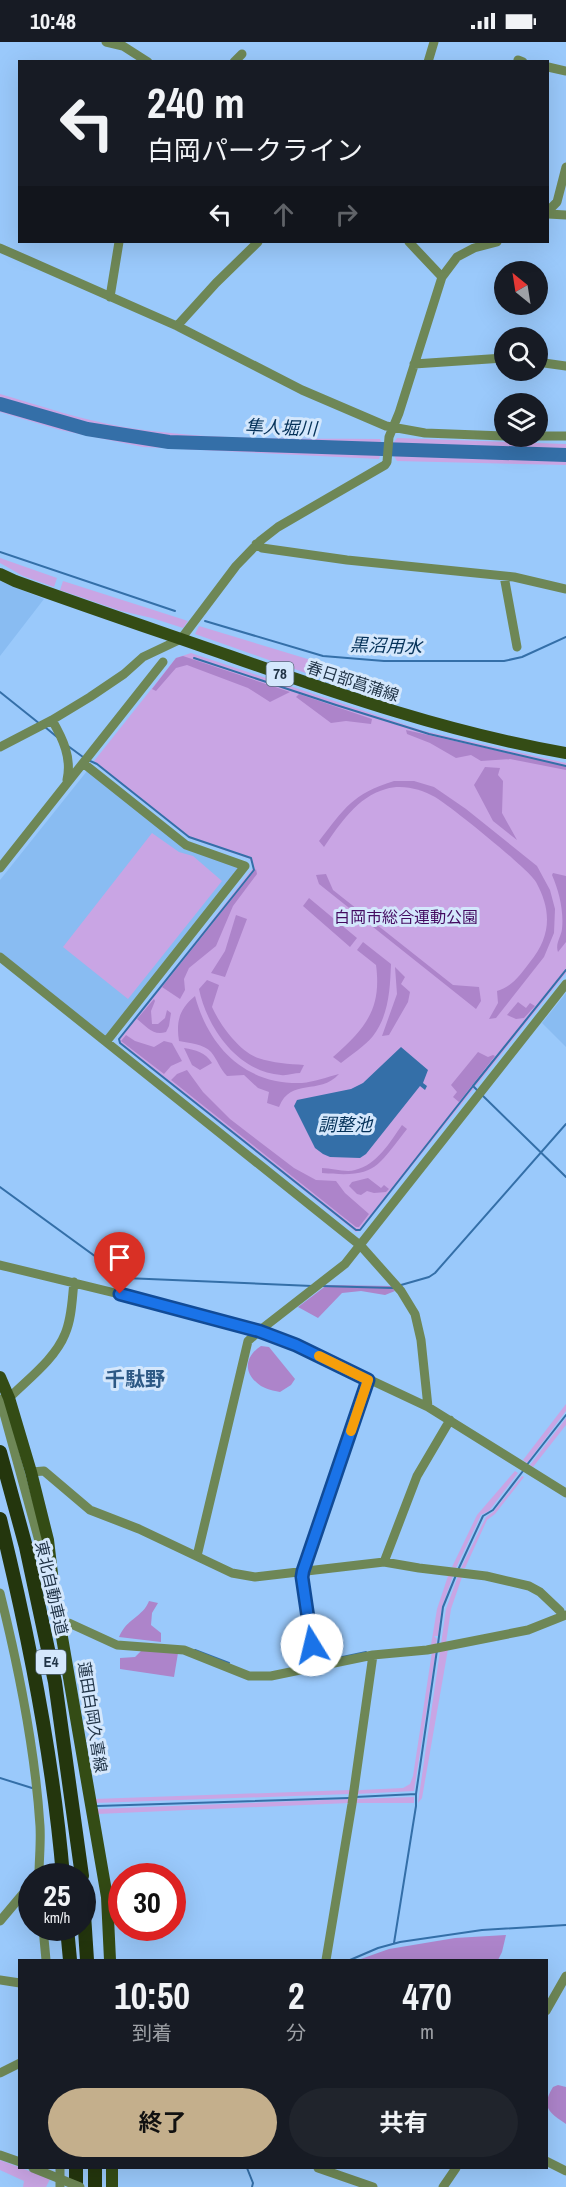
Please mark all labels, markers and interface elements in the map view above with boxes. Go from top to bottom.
text: 10:48 [30,6,76,36]
text: 240 m [147,75,245,131]
icon: left [48,84,126,162]
text: 白岡パークライン [147,132,363,168]
icon: left [204,198,237,231]
icon: ahead [267,198,300,231]
icon: right [330,198,363,231]
north arrow [494,261,548,315]
map controls [494,261,548,447]
button: search [494,327,548,381]
button: layers [494,393,548,447]
water label: 隼人堀川 [245,414,319,441]
water label: 黒沼用水 [350,632,424,659]
street label: 春日部菖蒲線 [304,656,402,706]
road number: 78 [266,662,294,686]
park label: 白岡市総合運動公園 [334,906,478,928]
water label: 調整池 [318,1112,374,1137]
pin [94,1232,145,1294]
icon: arrive [103,1241,136,1274]
district label: 千駄野 [105,1365,165,1392]
street label: 東北自動車道 [30,1539,74,1637]
position arrow [280,1613,344,1677]
road number: E4 [36,1650,66,1674]
street label: 蓮田白岡久喜線 [73,1660,113,1774]
speed limit sign: 30 [108,1863,186,1941]
text: 25 [43,1875,71,1915]
text: km/h [44,1907,70,1928]
text: 10:50 [114,1972,190,2020]
text: 2 [288,1972,304,2020]
text: 470 [402,1973,452,2021]
text: m [420,2018,434,2045]
text: 到着 [132,2019,172,2046]
text: 分 [286,2019,306,2046]
button: 終了 [48,2088,277,2157]
button: 共有 [289,2088,518,2157]

